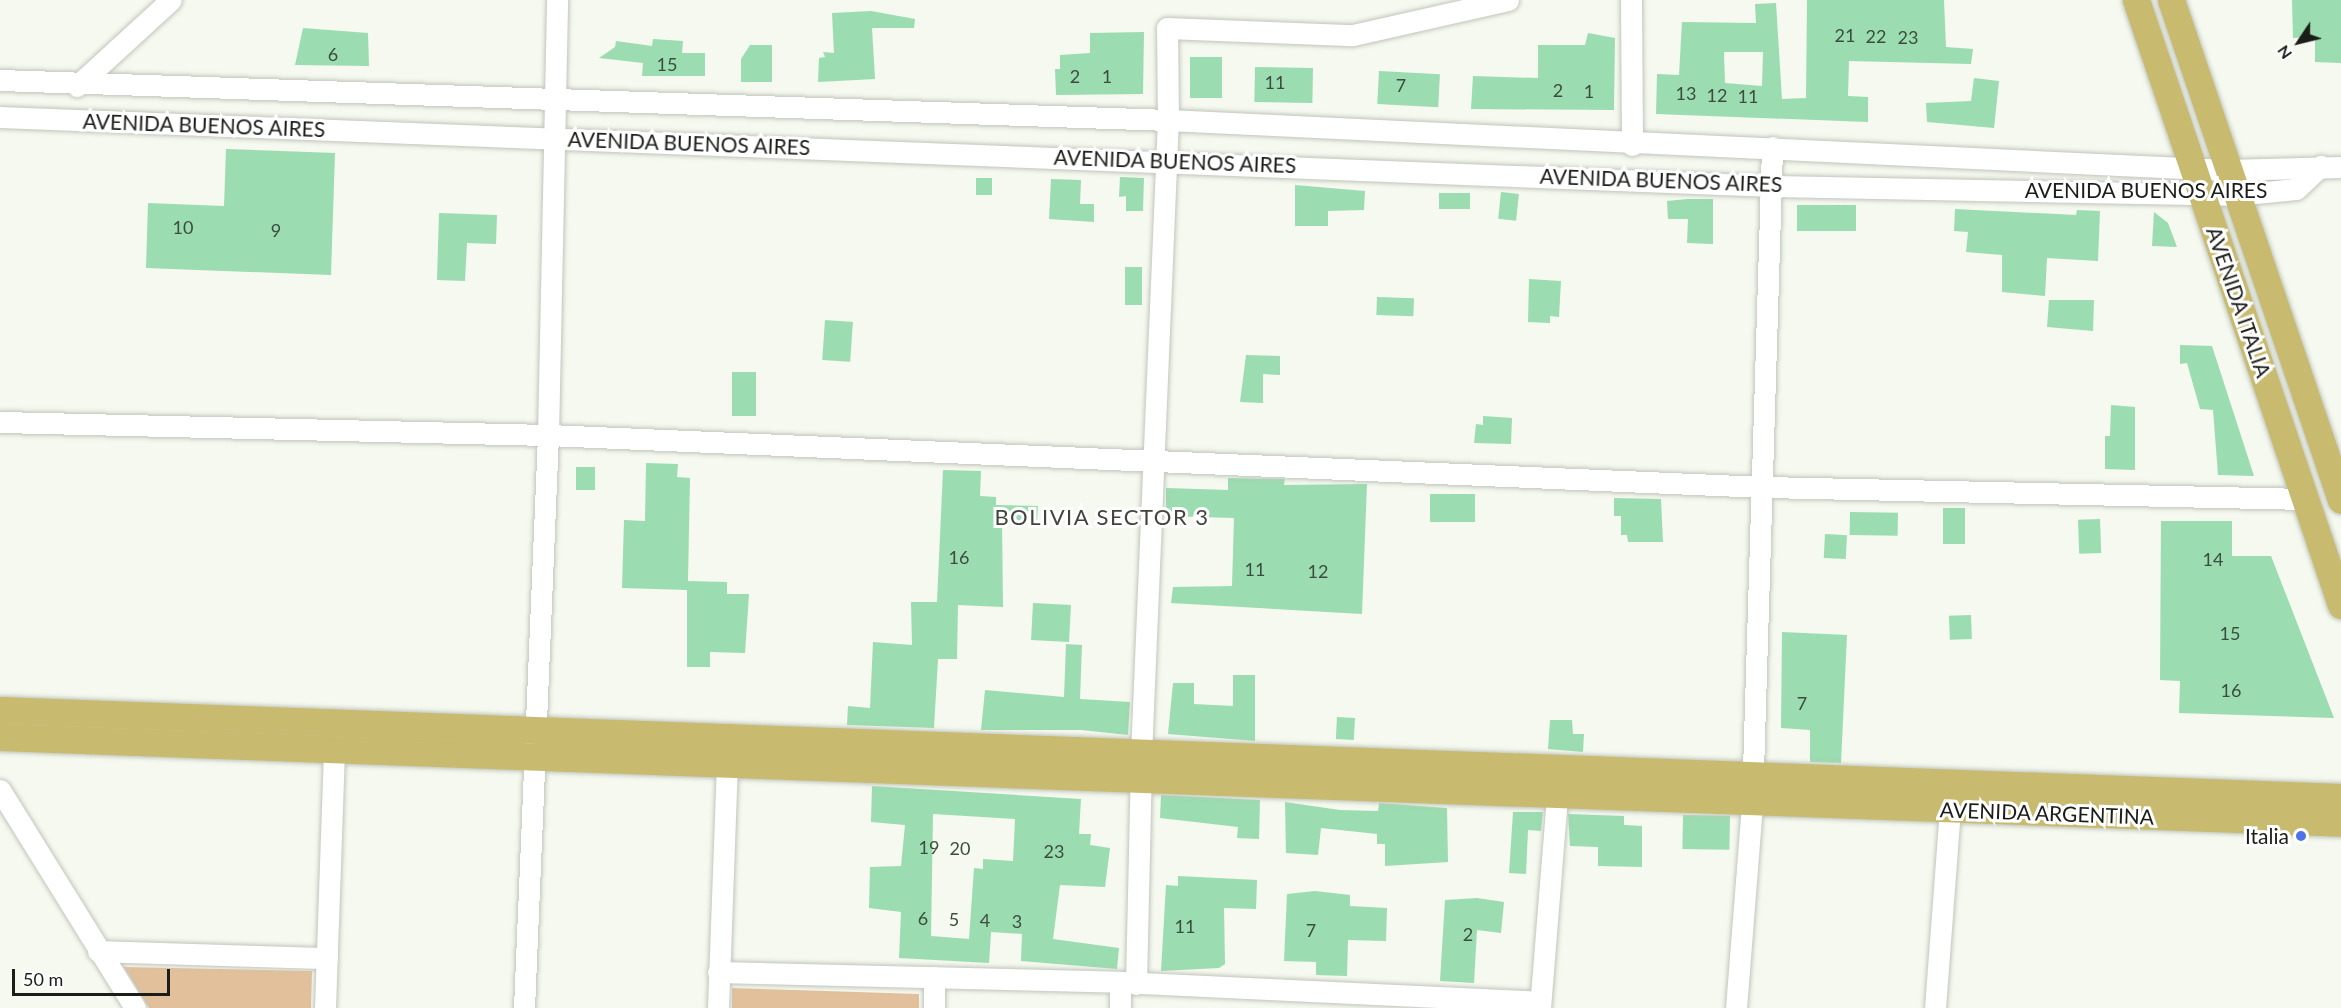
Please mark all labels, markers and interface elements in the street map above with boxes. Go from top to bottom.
north arrow [2269,12,2329,72]
house number: 21 [1835,24,1855,46]
house number: 22 [1866,25,1886,47]
house number: 23 [1898,26,1918,48]
text: N [2273,42,2295,63]
house number: 6 [328,43,338,65]
house number: 15 [657,53,677,75]
house number: 2 [1070,65,1080,87]
house number: 1 [1102,65,1112,87]
house number: 11 [1265,71,1285,93]
house number: 7 [1396,74,1406,96]
house number: 2 [1553,79,1563,101]
house number: 1 [1584,80,1594,102]
house number: 13 [1676,82,1696,104]
house number: 12 [1707,84,1727,106]
house number: 11 [1738,85,1758,107]
street label: AVENIDA BUENOS AIRES [82,108,326,142]
street label: AVENIDA BUENOS AIRES [567,126,811,160]
street label: AVENIDA BUENOS AIRES [1053,144,1297,178]
street label: AVENIDA BUENOS AIRES [1539,163,1783,197]
street label: AVENIDA BUENOS AIRES [2024,177,2268,203]
house number: 10 [173,216,193,238]
house number: 9 [271,219,281,241]
street label: AVENIDA ITALIA [2201,223,2277,381]
district label: BOLIVIA SECTOR 3 [994,504,1210,530]
house number: 16 [949,546,969,568]
house number: 14 [2203,548,2223,570]
house number: 11 [1245,558,1265,580]
house number: 12 [1308,560,1328,582]
house number: 15 [2220,622,2240,644]
house number: 16 [2221,679,2241,701]
house number: 7 [1797,692,1807,714]
street label: AVENIDA ARGENTINA [1939,797,2155,829]
place label: Italia [2245,823,2289,849]
marker: Italia [2294,829,2308,843]
house number: 19 [919,836,939,858]
house number: 20 [950,837,970,859]
house number: 23 [1044,840,1064,862]
house number: 6 [918,907,928,929]
house number: 5 [949,908,959,930]
house number: 4 [980,909,990,931]
house number: 3 [1012,910,1022,932]
house number: 11 [1175,915,1195,937]
house number: 7 [1306,919,1316,941]
house number: 2 [1463,923,1473,945]
scale bar [15,957,172,995]
text: 50 m [23,968,63,990]

